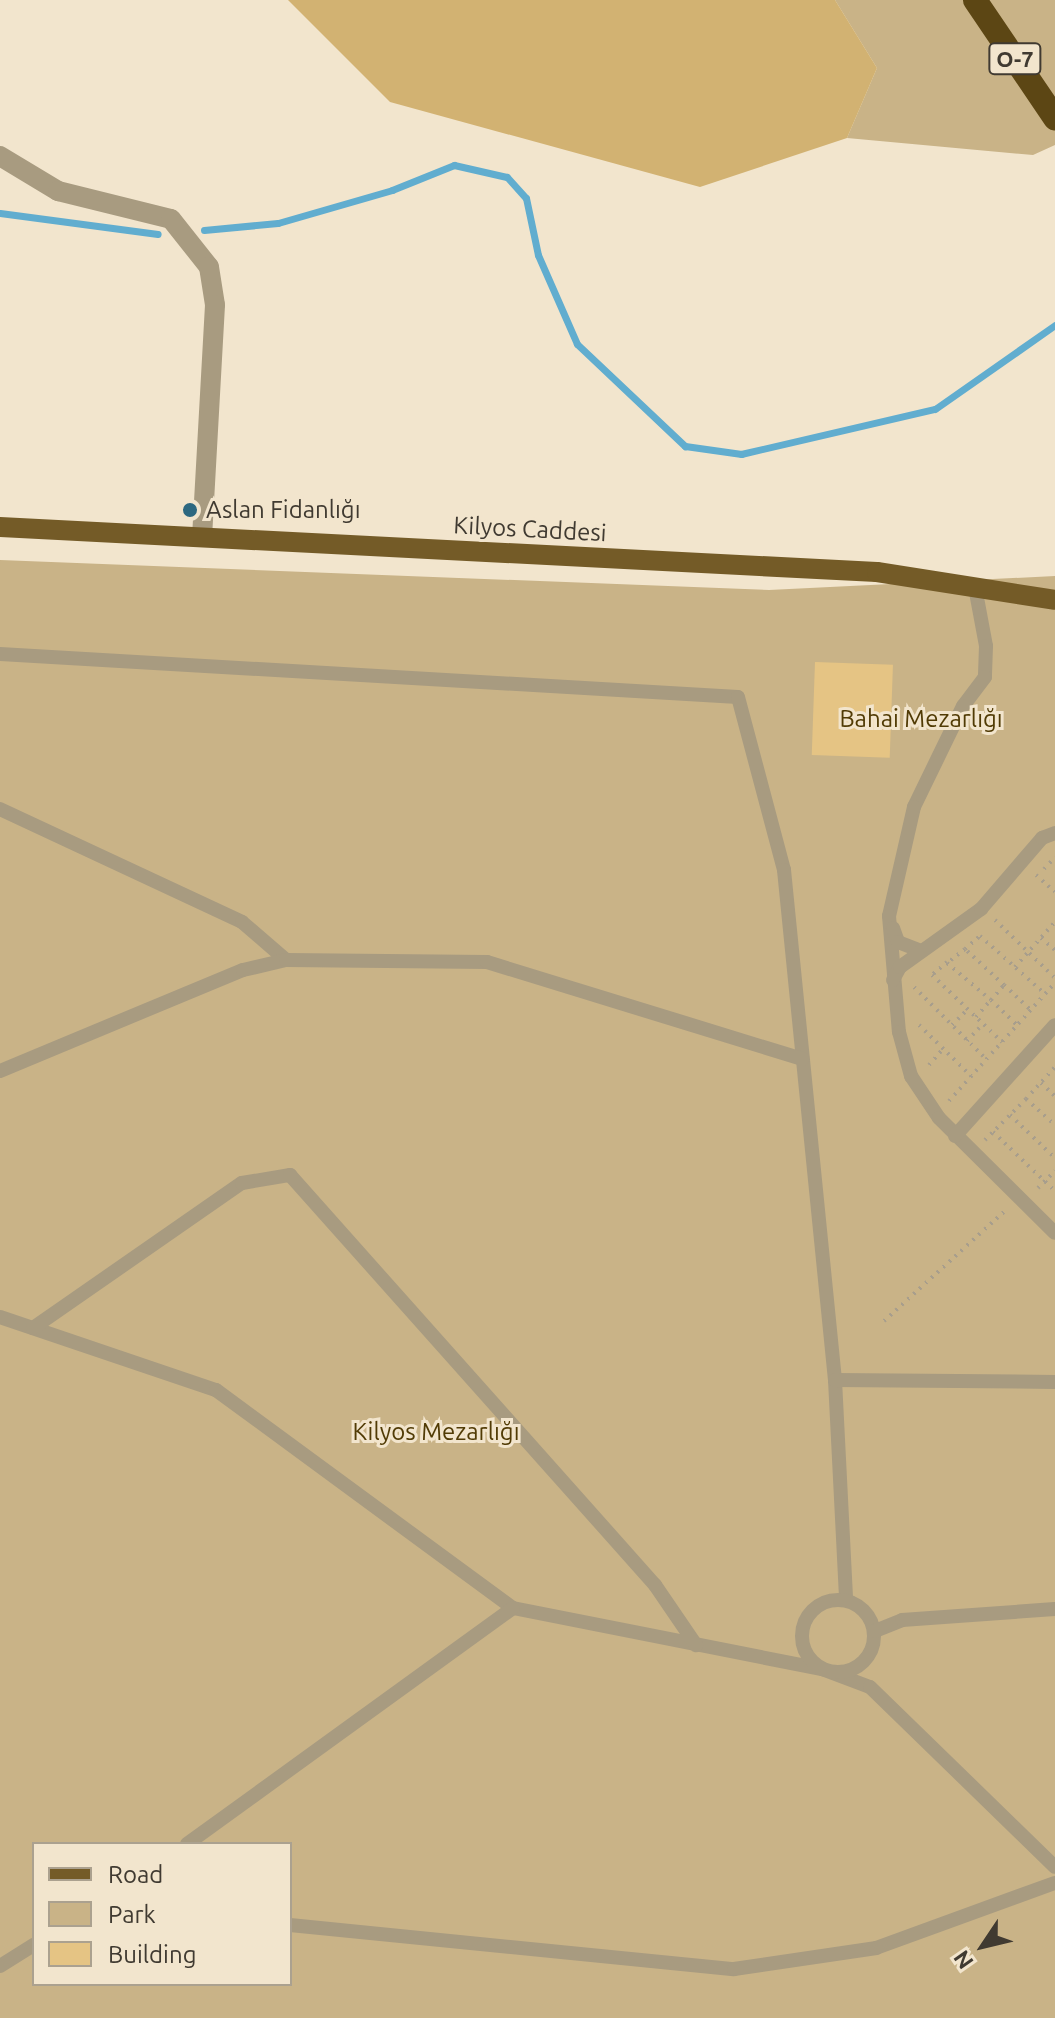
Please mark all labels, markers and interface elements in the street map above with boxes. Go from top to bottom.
road number: O-7 [987,41,1043,77]
place label: Aslan Fidanlığı [206,496,360,524]
marker: Aslan Fidanlığı [181,501,199,519]
street label: Kilyos Caddesi [453,511,607,547]
park label: Bahai Mezarlığı [839,705,1003,733]
park label: Kilyos Mezarlığı [353,1418,519,1446]
legend [32,1842,292,1986]
text: Road [108,1861,163,1888]
text: Park [108,1901,156,1928]
north arrow [943,1906,1023,1986]
text: Building [108,1941,196,1968]
text: N [948,1946,978,1974]

